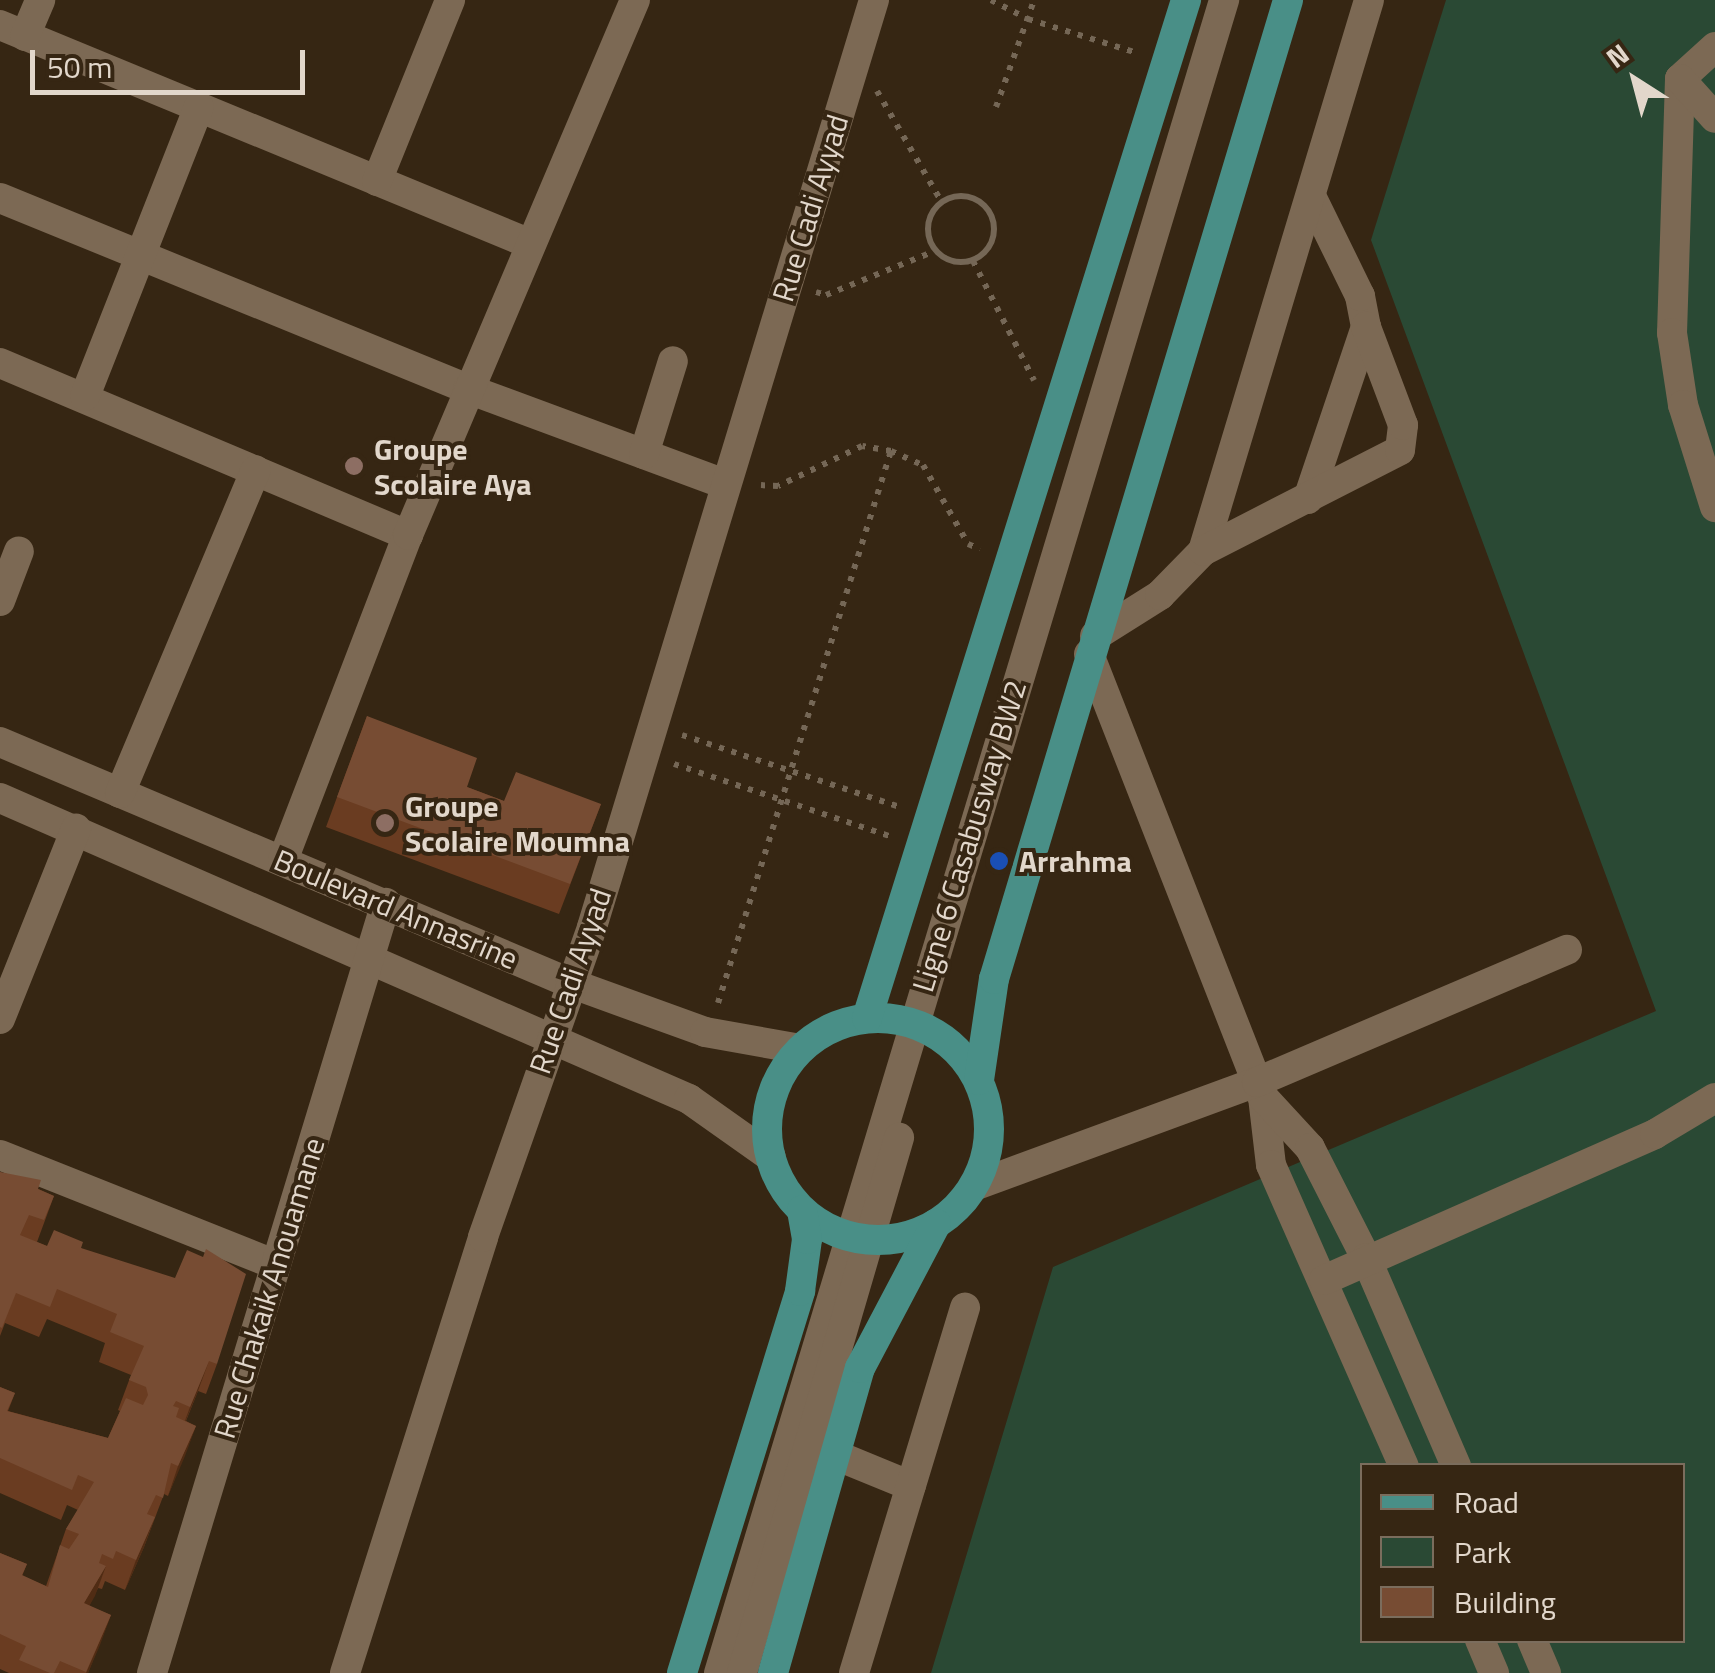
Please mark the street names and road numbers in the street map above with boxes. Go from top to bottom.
street label: Rue Cadi Ayyad [765,110,855,306]
street label: Ligne 6 Casabusway BW2 [904,676,1034,996]
street label: Boulevard Annasrine [269,841,523,977]
street label: Rue Cadi Ayyad [521,884,619,1078]
street label: Rue Chakaik Anouamane [206,1133,332,1443]

